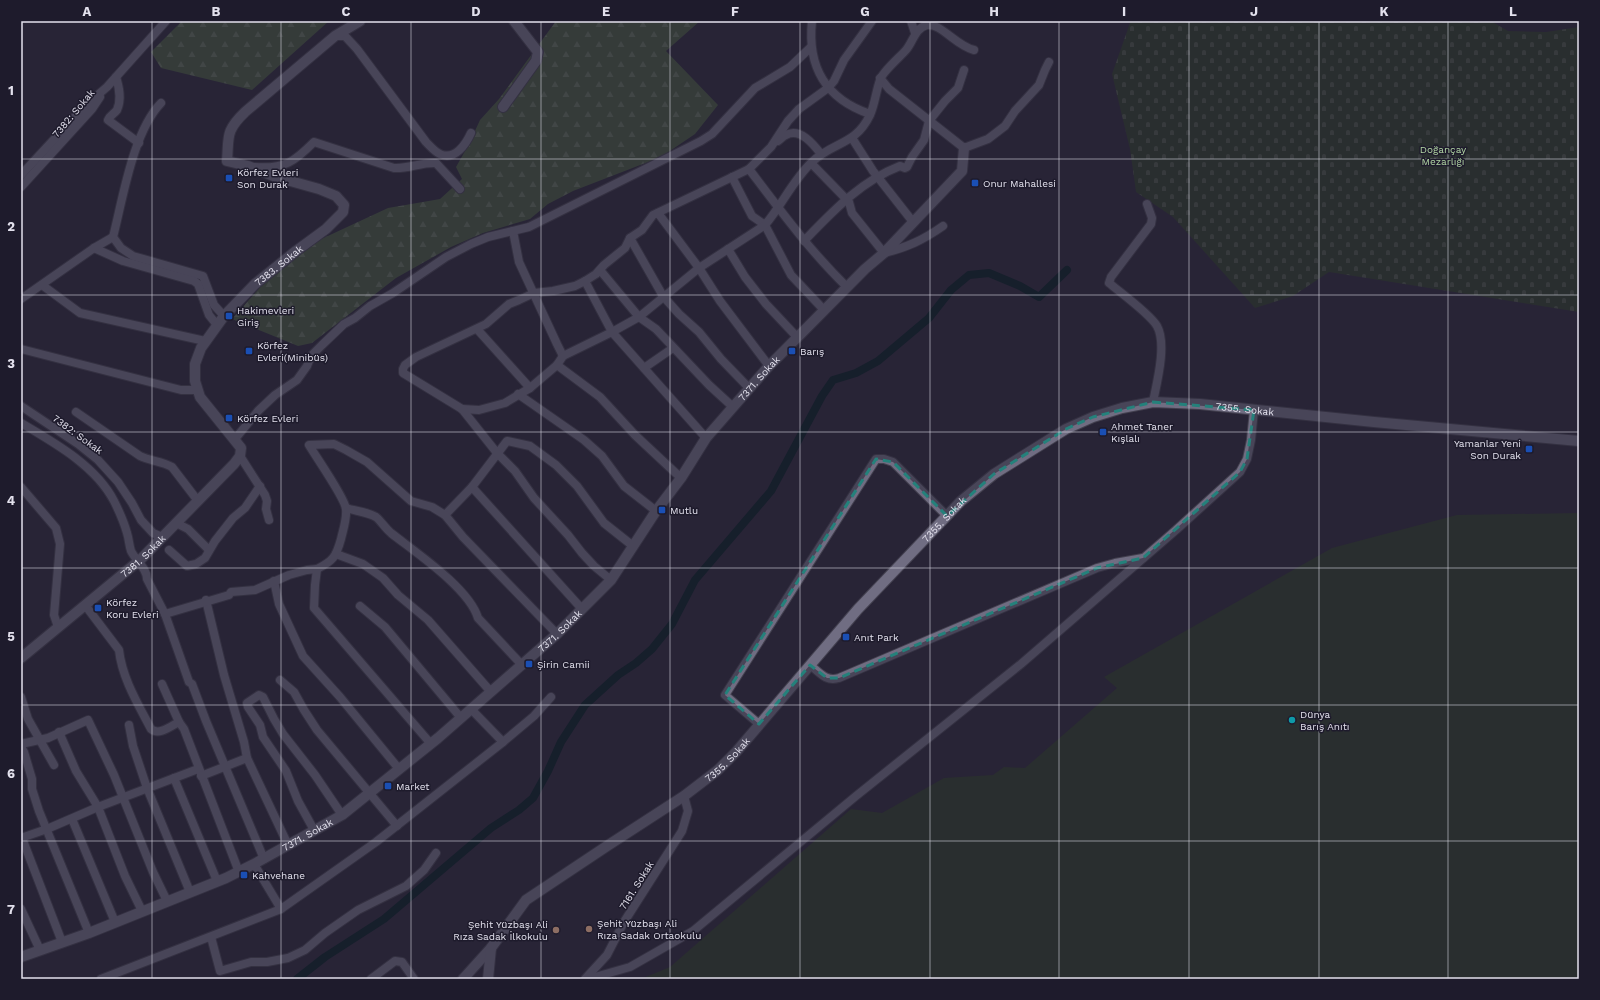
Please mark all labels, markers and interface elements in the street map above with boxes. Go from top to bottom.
text: A [83,4,92,19]
text: B [212,4,221,19]
text: C [342,4,351,19]
text: D [471,4,481,19]
text: E [602,4,610,19]
text: F [731,4,739,19]
text: G [860,4,870,19]
text: H [989,4,999,19]
text: I [1122,4,1126,19]
text: J [1250,4,1258,19]
text: K [1379,4,1389,19]
text: L [1509,4,1517,19]
text: 1 [8,83,14,98]
street label: 7382: Sokak [50,87,97,140]
park label: Doğançay Mezarlığı [1420,144,1467,167]
place label: Körfez Evleri Son Durak [237,167,298,190]
marker: Körfez Evleri Son Durak [224,173,234,183]
marker: Onur Mahallesi [970,178,980,188]
place label: Onur Mahallesi [983,178,1056,189]
text: 2 [7,219,15,234]
street label: 7383. Sokak [253,243,305,288]
place label: Hakimevleri Giriş [237,305,294,328]
marker: Hakimevleri Giriş [224,311,234,321]
place label: Körfez Evleri(Minibüs) [257,340,328,363]
marker: Körfez Evleri(Minibüs) [244,346,254,356]
marker: Barış [787,346,797,356]
place label: Barış [800,346,824,357]
street label: 7371. Sokak [736,354,782,403]
text: 3 [7,356,15,371]
street label: 7355. Sokak [1215,401,1275,418]
street label: 7382: Sokak [51,413,105,456]
marker: Körfez Evleri [224,413,234,423]
place label: Körfez Evleri [237,413,298,424]
place label: Ahmet Taner Kışlalı [1111,421,1173,444]
marker: Ahmet Taner Kışlalı [1098,427,1108,437]
place label: Yamanlar Yeni Son Durak [1454,438,1521,461]
marker: Yamanlar Yeni Son Durak [1524,444,1534,454]
text: 4 [7,493,16,508]
street label: 7355. Sokak [920,494,969,544]
marker: Mutlu [657,505,667,515]
place label: Mutlu [670,505,698,516]
street label: 7381. Sokak [118,532,168,580]
place label: Körfez Koru Evleri [106,597,159,620]
marker: Körfez Koru Evleri [93,603,103,613]
street label: 7371. Sokak [536,608,584,654]
text: 5 [7,629,15,644]
marker: Anıt Park [841,632,851,642]
place label: Anıt Park [854,632,899,643]
marker: Şirin Camii [524,659,534,669]
place label: Şirin Camii [537,659,590,670]
place label: Dünya Barış Anıtı [1300,709,1350,732]
marker: Dünya Barış Anıtı [1287,715,1297,725]
street label: 7355. Sokak [703,735,752,784]
text: 6 [7,766,15,781]
marker: Market [383,781,393,791]
place label: Market [396,781,430,792]
street label: 7371. Sokak [280,816,335,853]
street label: 7161. Sokak [617,859,656,911]
marker: Kahvehane [239,870,249,880]
place label: Kahvehane [252,870,305,881]
text: 7 [7,902,15,917]
place label: Şehit Yüzbaşı Ali Rıza Sadak Ortaokulu [597,918,701,941]
place label: Şehit Yüzbaşı Ali Rıza Sadak İlkokulu [453,919,548,942]
marker: Şehit Yüzbaşı Ali Rıza Sadak Ortaokulu [584,924,594,934]
marker: Şehit Yüzbaşı Ali Rıza Sadak İlkokulu [551,925,561,935]

